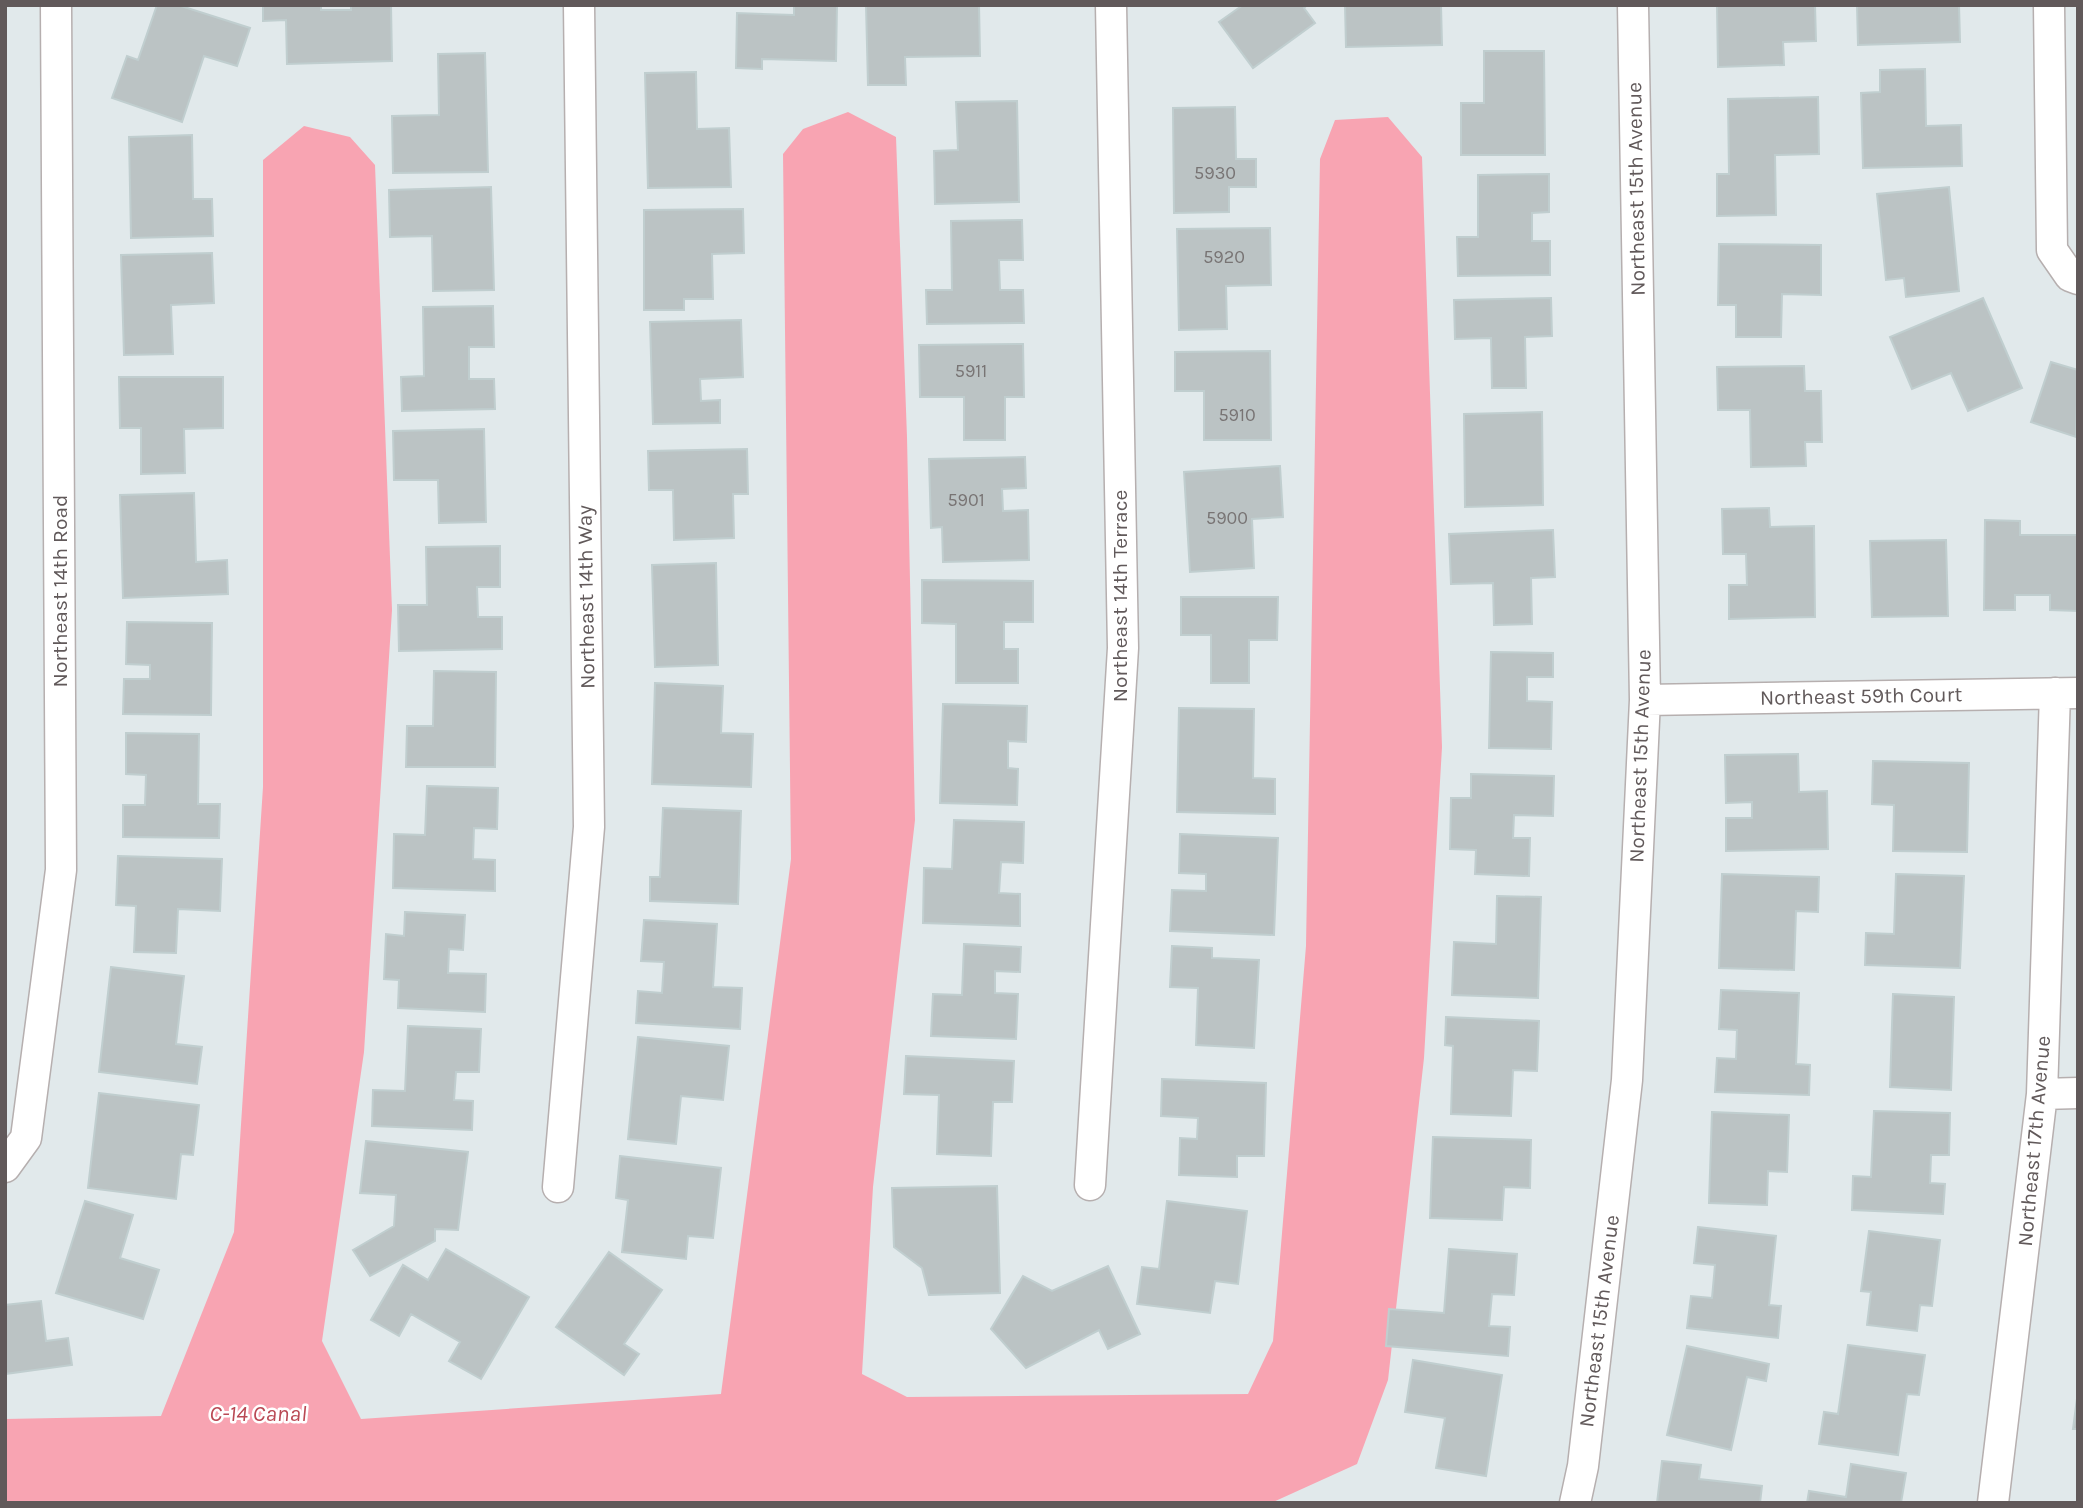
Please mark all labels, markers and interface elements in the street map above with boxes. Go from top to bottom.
street label: Northeast 15th Avenue [1622,82,1650,296]
house number: 5930 [1194,162,1236,184]
house number: 5920 [1203,246,1245,268]
house number: 5911 [955,360,987,382]
house number: 5910 [1218,404,1256,426]
house number: 5901 [947,489,985,511]
street label: Northeast 14th Terrace [1108,490,1132,702]
street label: Northeast 14th Road [48,495,72,687]
street label: Northeast 14th Way [572,505,600,689]
house number: 5900 [1206,507,1248,529]
street label: Northeast 15th Avenue [1624,649,1656,863]
street label: Northeast 59th Court [1760,682,1962,710]
street label: Northeast 17th Avenue [2013,1034,2055,1248]
street label: Northeast 15th Avenue [1574,1213,1624,1429]
water label: C-14 Canal [209,1400,307,1427]

